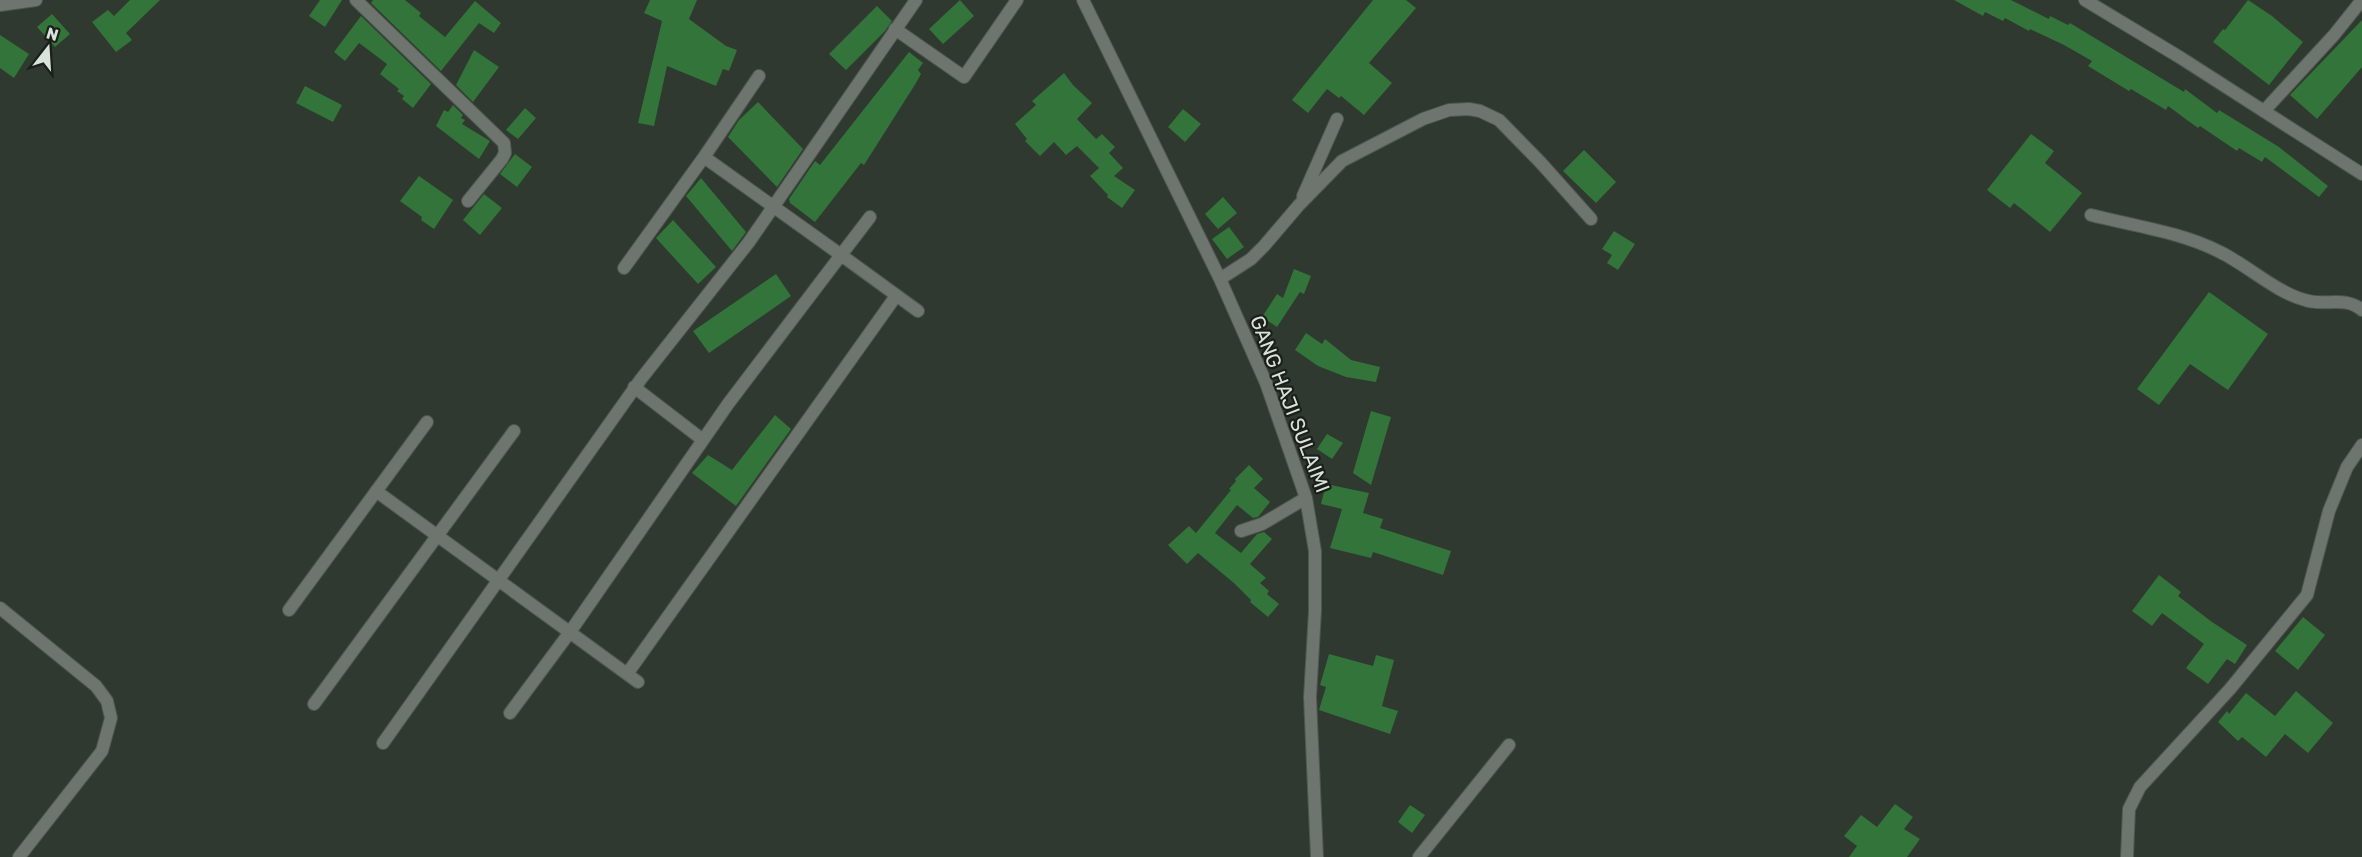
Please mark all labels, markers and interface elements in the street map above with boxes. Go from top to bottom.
north arrow [18,18,78,78]
text: N [44,23,61,45]
street label: GANG HAJI SULAIMI [1245,312,1335,496]

